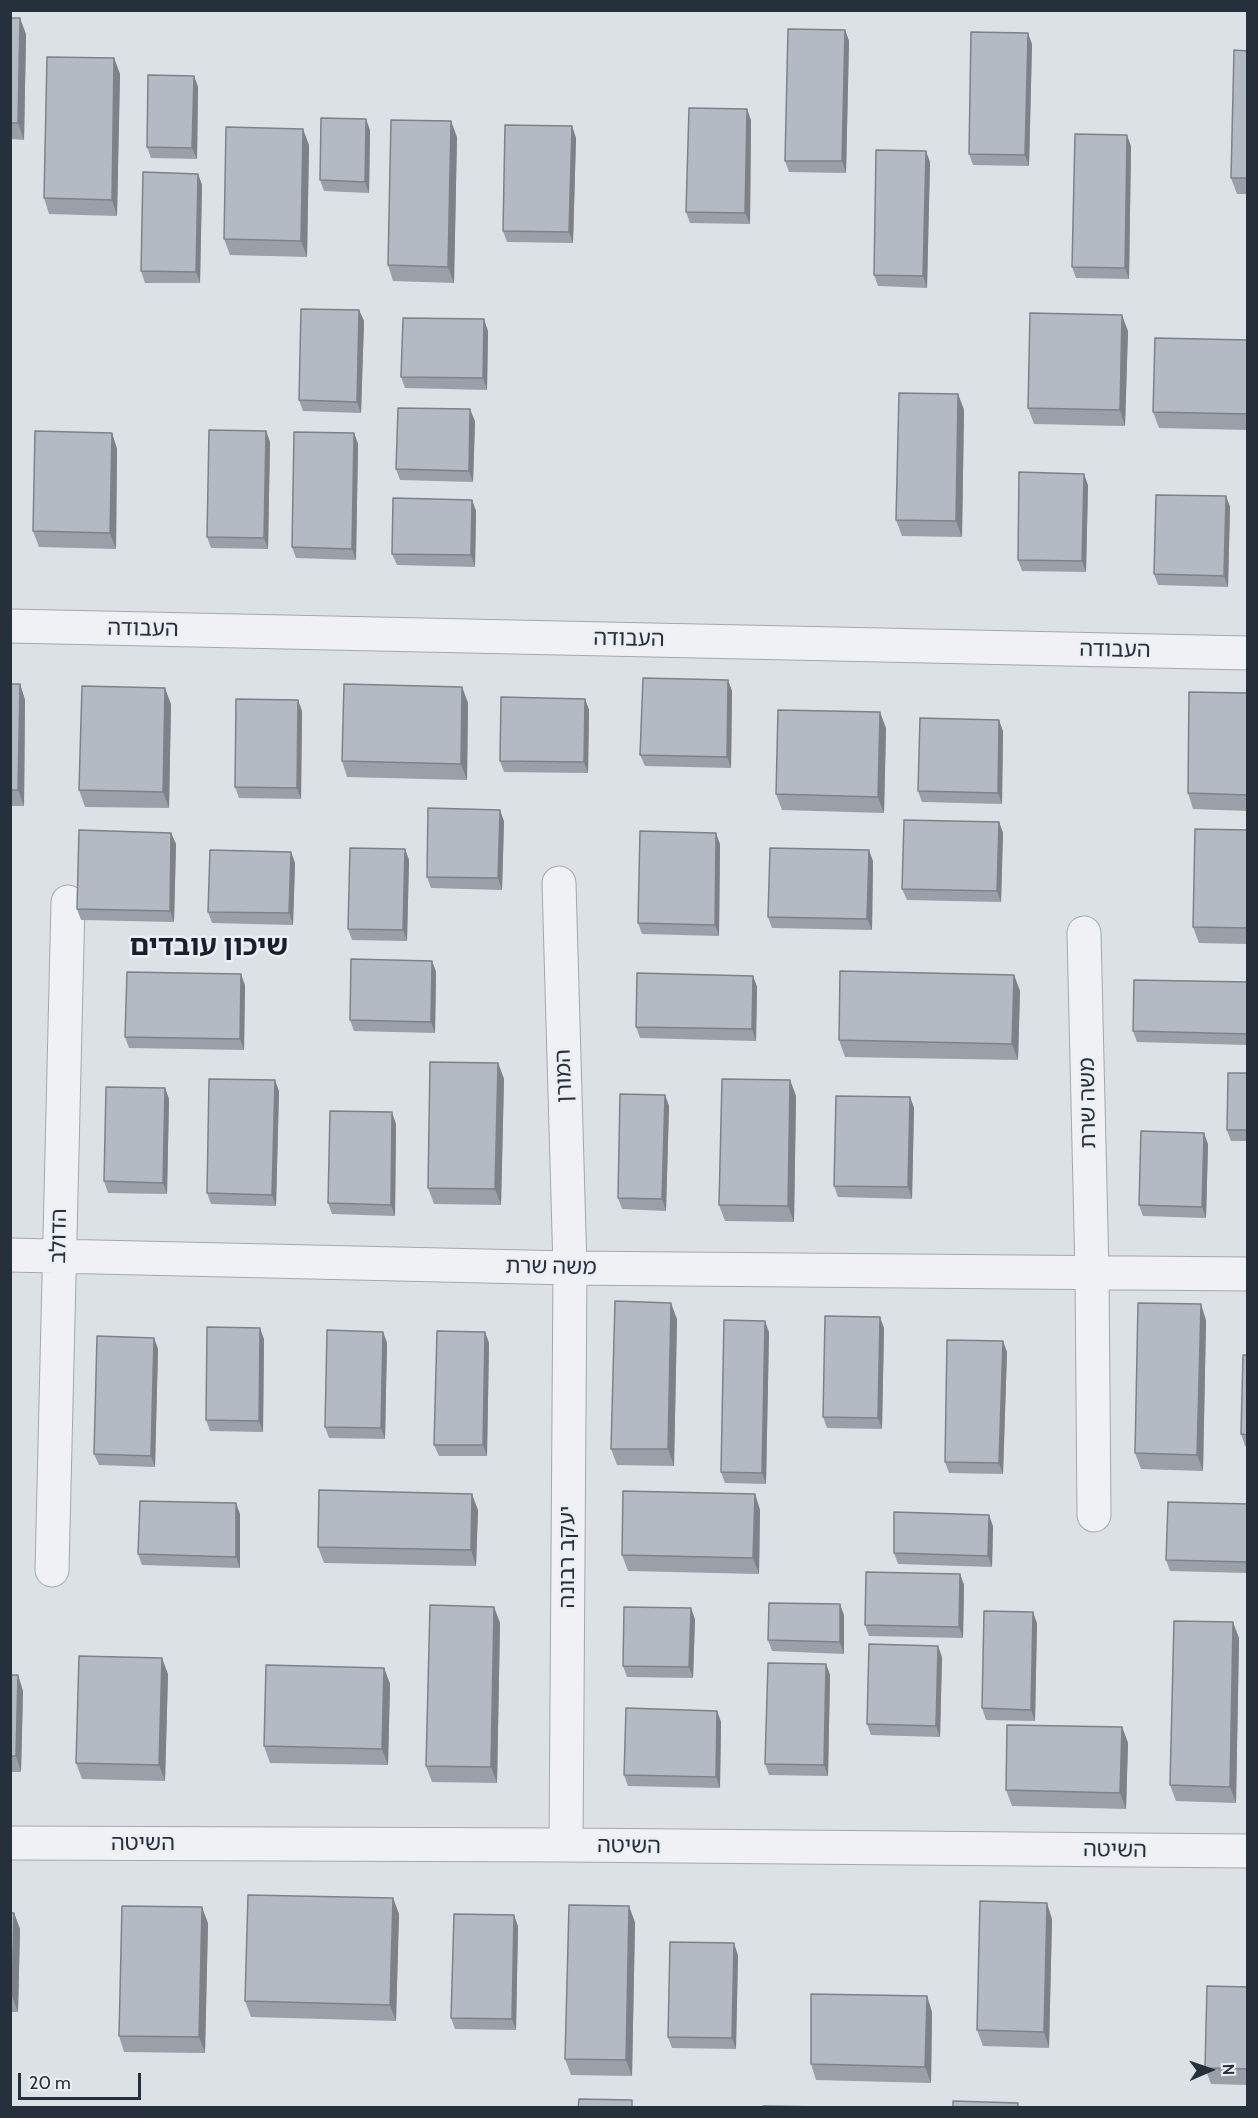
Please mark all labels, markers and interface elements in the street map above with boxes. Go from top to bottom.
street label: העבודה [107,615,179,643]
street label: העבודה [593,625,665,653]
street label: העבודה [1079,636,1151,664]
district label: שיכון עובדים [130,930,288,964]
street label: המורן [550,1049,578,1103]
street label: משה שרת [1074,1057,1102,1149]
street label: הדולב [45,1208,73,1264]
street label: משה שרת [505,1253,597,1281]
street label: יעקב רבונה [555,1506,581,1608]
street label: השיטה [111,1831,175,1857]
street label: השיטה [597,1832,661,1860]
street label: השיטה [1083,1836,1147,1864]
north arrow [1180,2040,1240,2100]
scale bar [21,2061,144,2099]
text: N [1219,2063,1238,2075]
text: 20 m [29,2072,71,2094]

